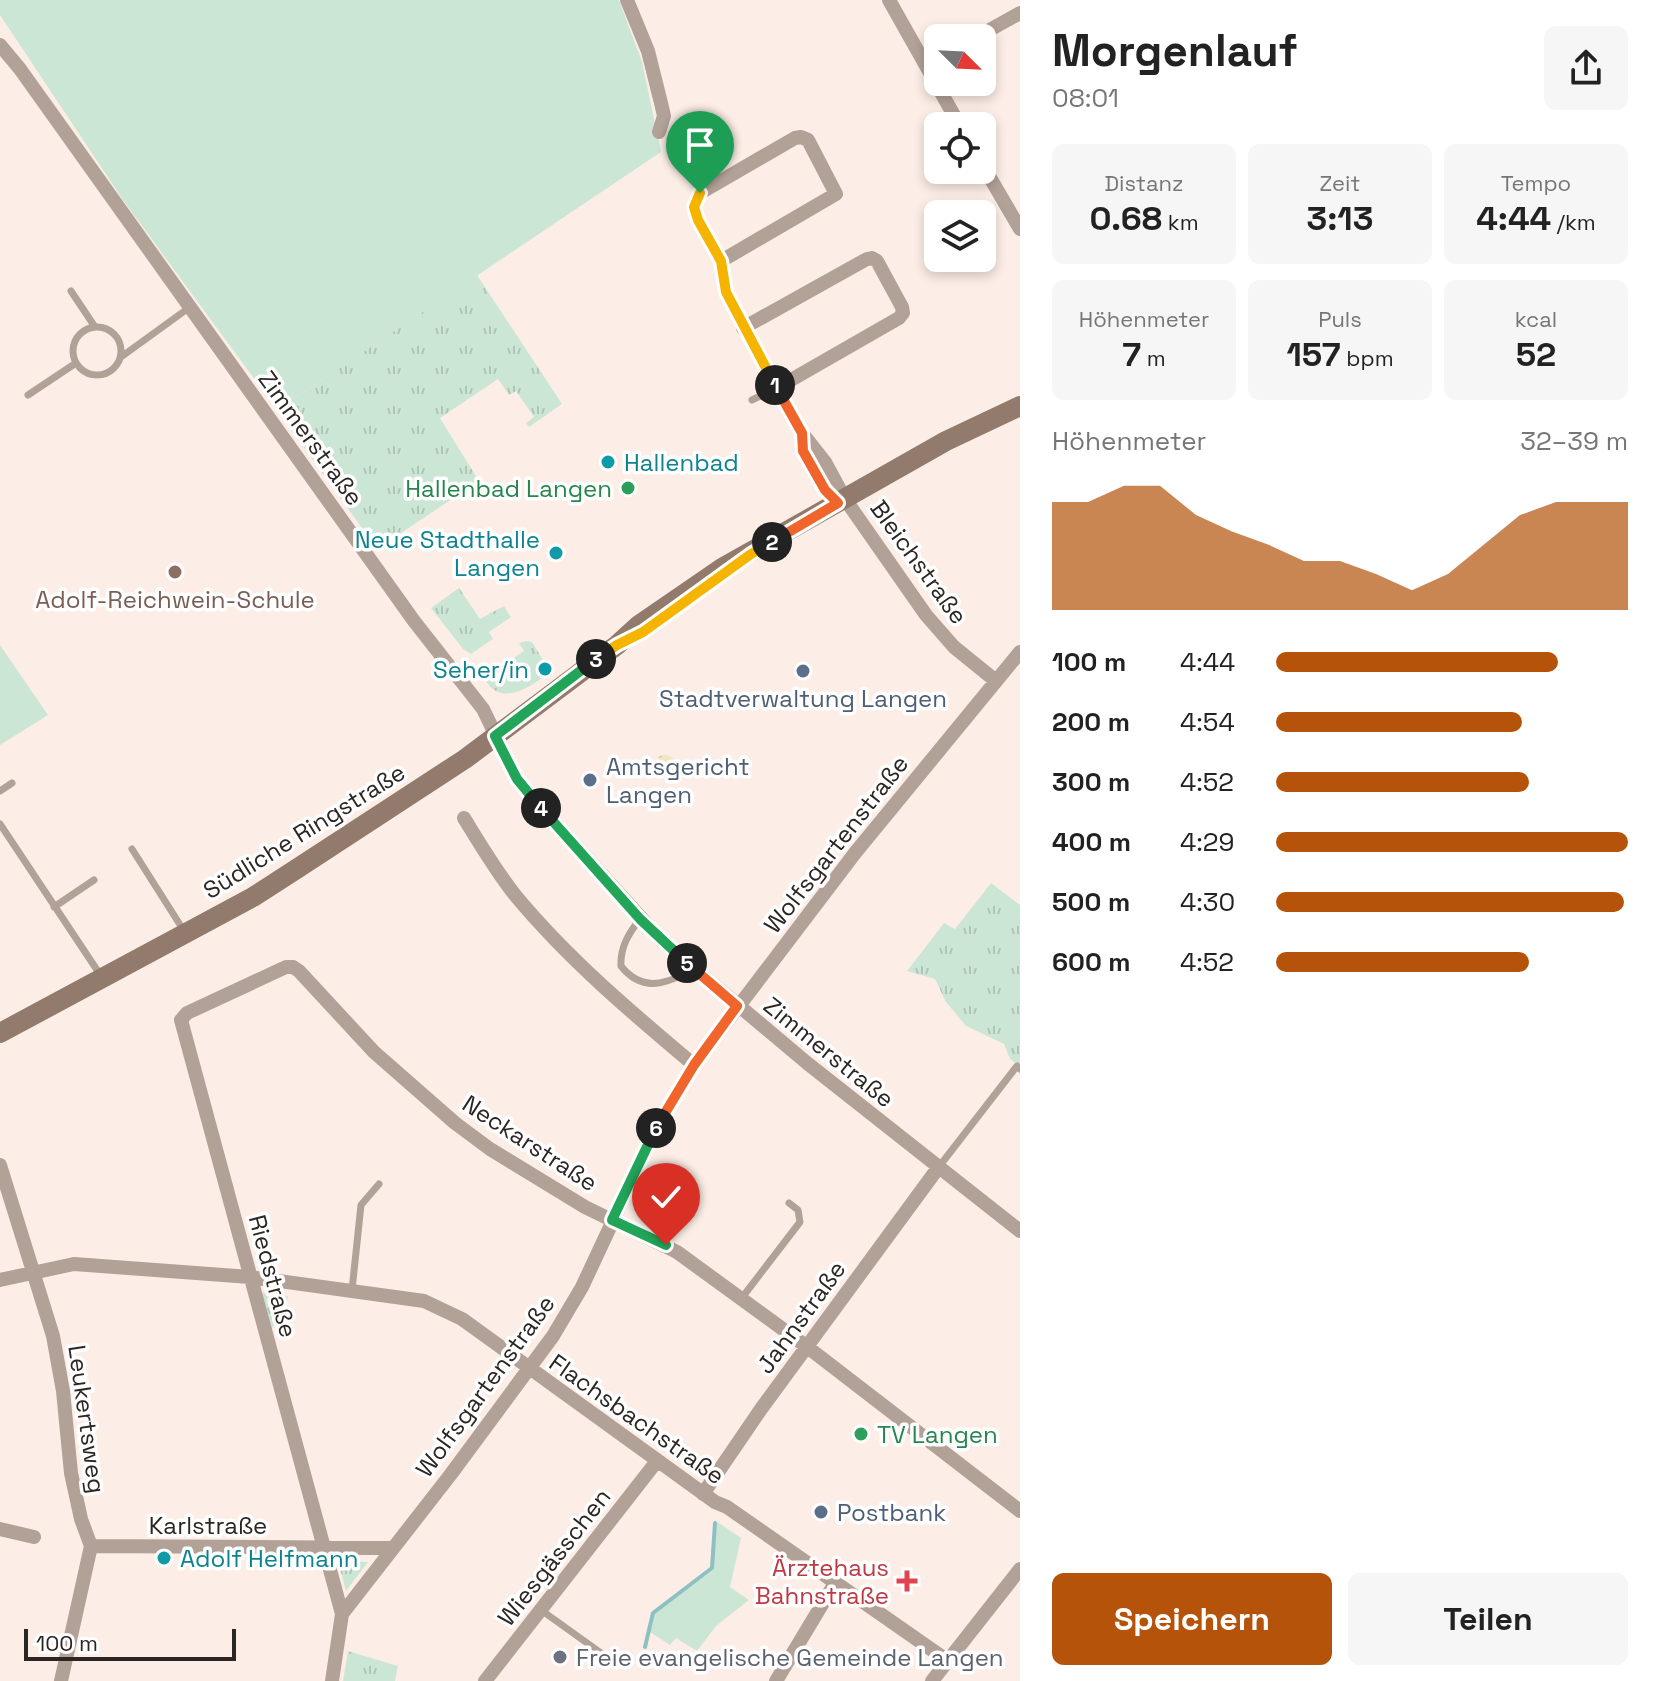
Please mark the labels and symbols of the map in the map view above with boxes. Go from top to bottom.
north arrow [924,24,996,96]
pin [666,111,734,193]
street label: Zimmerstraße [252,365,370,511]
pin: 1 [755,365,795,405]
place label: Hallenbad [624,447,739,478]
marker: Hallenbad [599,453,617,471]
place label: Hallenbad Langen [405,473,612,504]
marker: Hallenbad Langen [619,479,637,497]
street label: Bleichstraße [864,494,974,630]
pin: 2 [752,522,792,562]
place label: Neue Stadthalle Langen [355,524,540,583]
marker: Neue Stadthalle Langen [547,544,565,562]
marker: Adolf-Reichwein-Schule [166,563,184,581]
place label: Adolf-Reichwein-Schule [35,584,315,615]
pin: 3 [576,639,616,679]
place label: Seher/in [433,654,529,685]
marker: Seher/in [536,660,554,678]
marker: Stadtverwaltung Langen [794,662,812,680]
place label: Stadtverwaltung Langen [659,683,947,714]
street label: Wolfsgartenstraße [757,749,915,939]
place label: Amtsgericht Langen [606,751,749,810]
street label: Südliche Ringstraße [197,756,411,906]
marker: Amtsgericht Langen [581,771,599,789]
pin: 4 [521,788,561,828]
pin: 5 [667,943,707,983]
street label: Zimmerstraße [757,990,901,1114]
street label: Neckarstraße [457,1088,603,1198]
pin: 6 [636,1108,676,1148]
pin [632,1163,700,1245]
street label: Riedstraße [242,1211,304,1341]
street label: Jahnstraße [750,1254,852,1380]
street label: Wolfsgartenstraße [409,1289,561,1483]
street label: Leukertsweg [61,1343,113,1495]
street label: Flachsbachstraße [543,1347,731,1491]
place label: TV Langen [877,1419,998,1450]
marker: TV Langen [852,1425,870,1443]
street label: Wiesgässchen [491,1482,617,1632]
place label: Postbank [837,1497,946,1528]
marker: Postbank [812,1503,830,1521]
street label: Karlstraße [149,1510,267,1541]
place label: Adolf Helfmann [180,1543,358,1574]
marker: Adolf Helfmann [155,1549,173,1567]
place label: Ärztehaus Bahnstraße [755,1552,889,1611]
marker: Ärztehaus Bahnstraße [896,1570,918,1592]
scale bar [24,1625,236,1661]
place label: Freie evangelische Gemeinde Langen [576,1642,1004,1673]
marker: Freie evangelische Gemeinde Langen [551,1648,569,1666]

